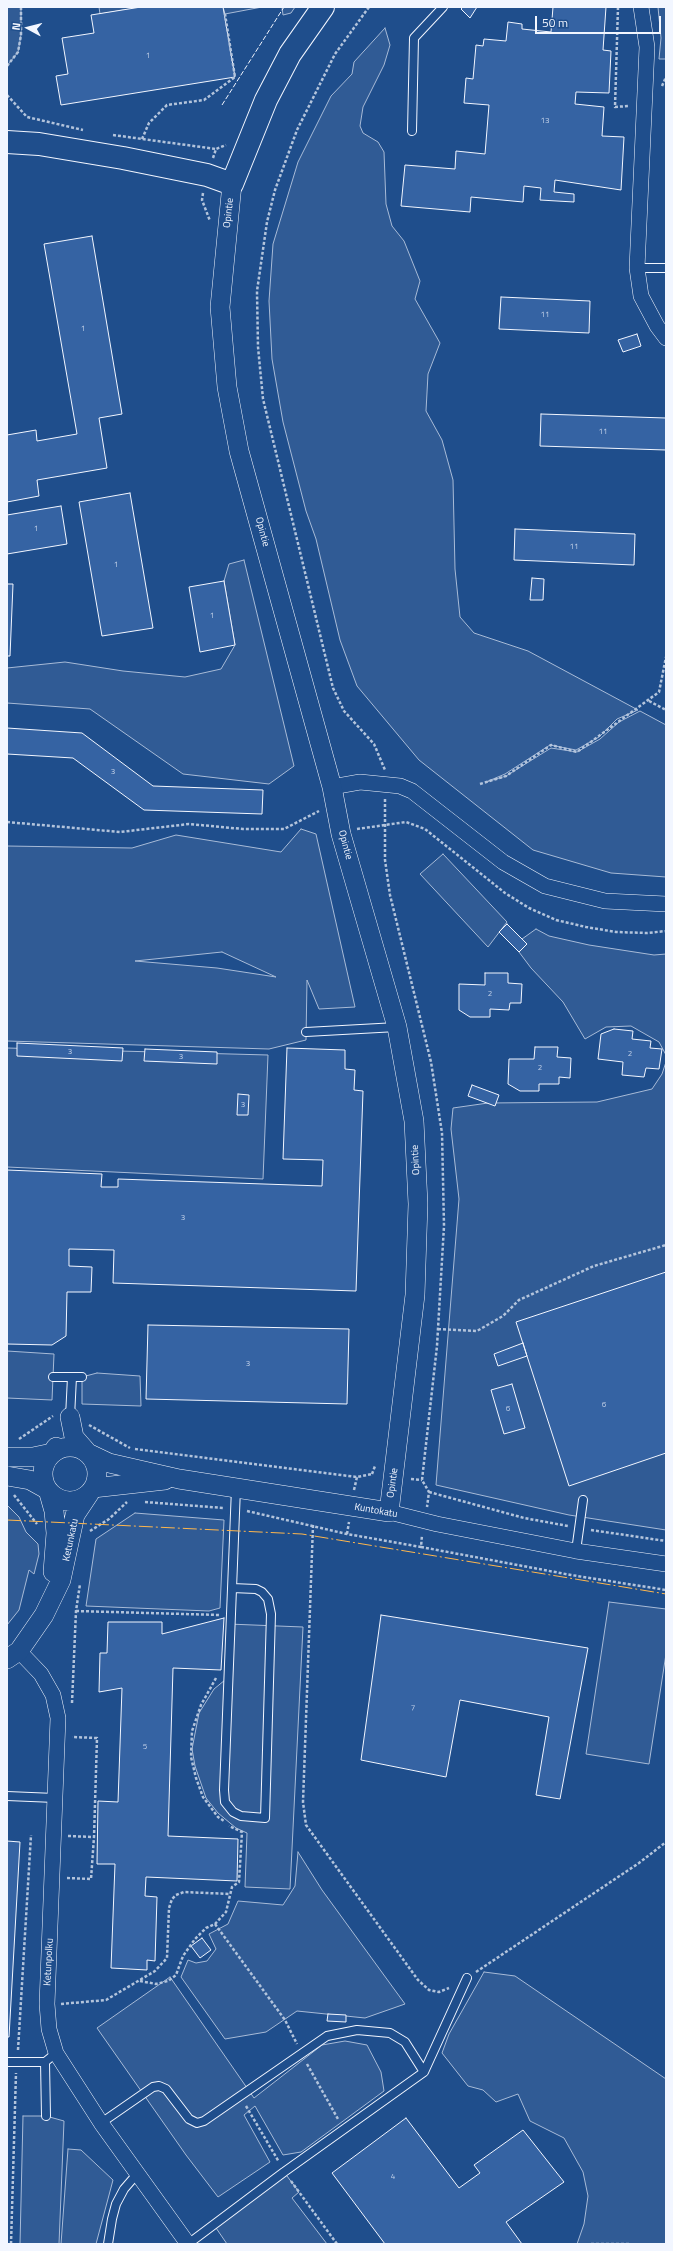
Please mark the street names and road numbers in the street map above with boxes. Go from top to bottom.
street label: Opintie [221,197,237,229]
street label: Opintie [252,516,272,548]
street label: Opintie [335,829,355,861]
street label: Opintie [409,1145,423,1175]
street label: Opintie [385,1467,401,1499]
street label: Kuntokatu [353,1501,399,1521]
street label: Ketunkatu [61,1518,81,1562]
street label: Ketunpolku [42,1938,56,1986]

